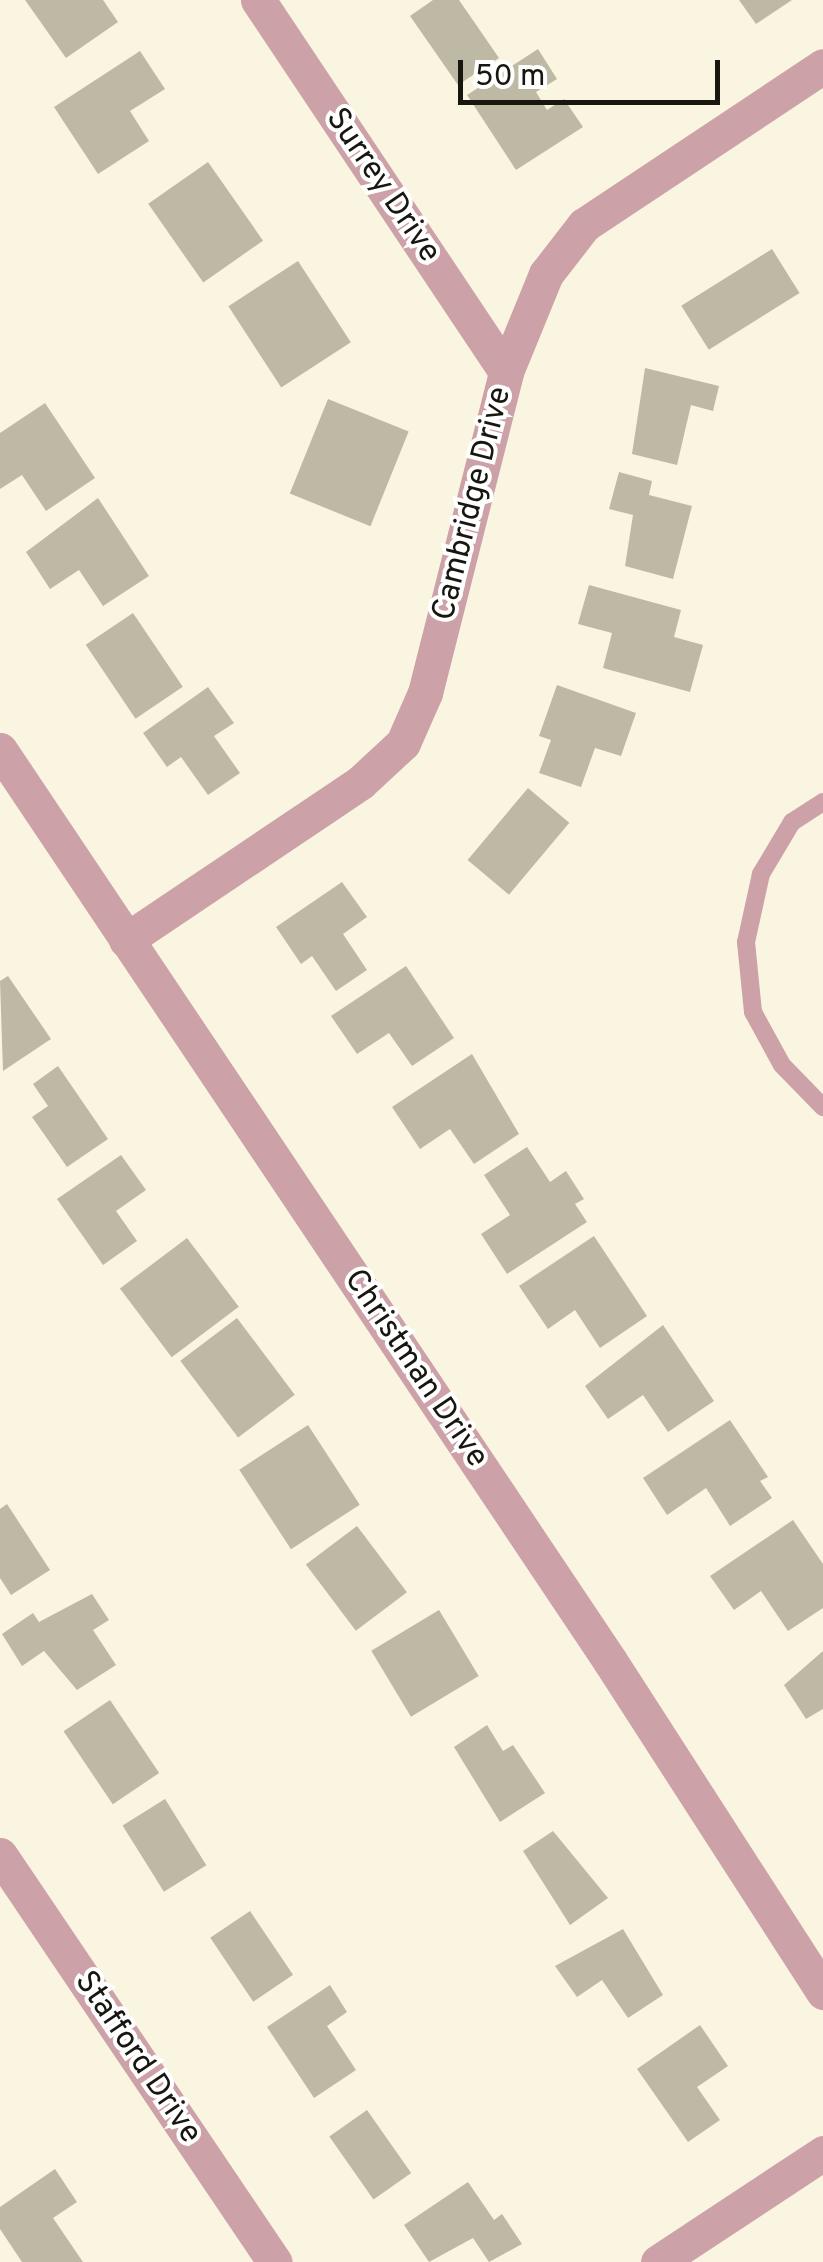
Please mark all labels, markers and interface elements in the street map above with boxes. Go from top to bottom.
scale bar [463,40,726,102]
text: 50 m [475,59,545,96]
street label: Surrey Drive [316,101,448,271]
street label: Cambridge Drive [425,383,521,625]
street label: Christman Drive [335,1263,495,1475]
street label: Stafford Drive [65,1964,209,2152]

